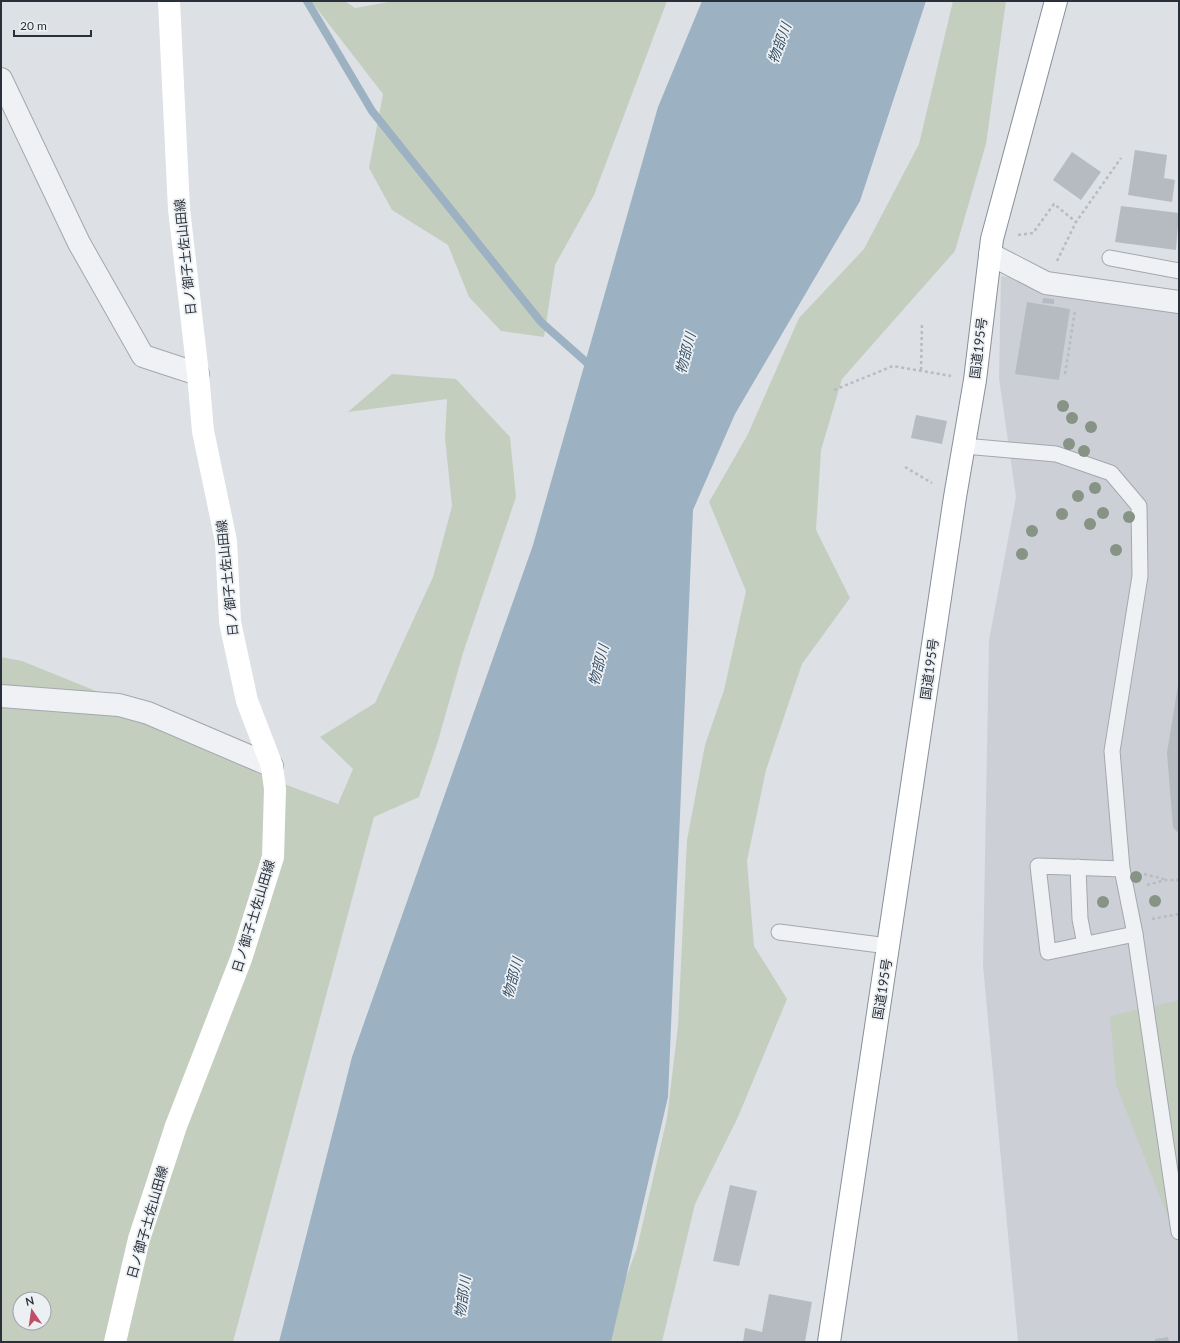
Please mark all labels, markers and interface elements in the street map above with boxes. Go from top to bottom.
scale bar [14,12,91,38]
text: 20 m [20,18,47,33]
water label: 物部川 [764,18,795,66]
street label: 日ノ御子土佐山田線 [171,198,199,316]
street label: 国道195号 [966,316,990,380]
water label: 物部川 [671,329,699,375]
street label: 日ノ御子土佐山田線 [213,519,241,637]
street label: 国道195号 [917,637,941,701]
water label: 物部川 [584,641,612,687]
street label: 日ノ御子土佐山田線 [228,858,278,974]
water label: 物部川 [498,954,526,1000]
street label: 国道195号 [869,957,895,1021]
street label: 日ノ御子土佐山田線 [123,1164,171,1280]
water label: 物部川 [451,1273,474,1319]
north arrow [12,1291,52,1331]
text: N [24,1293,35,1308]

